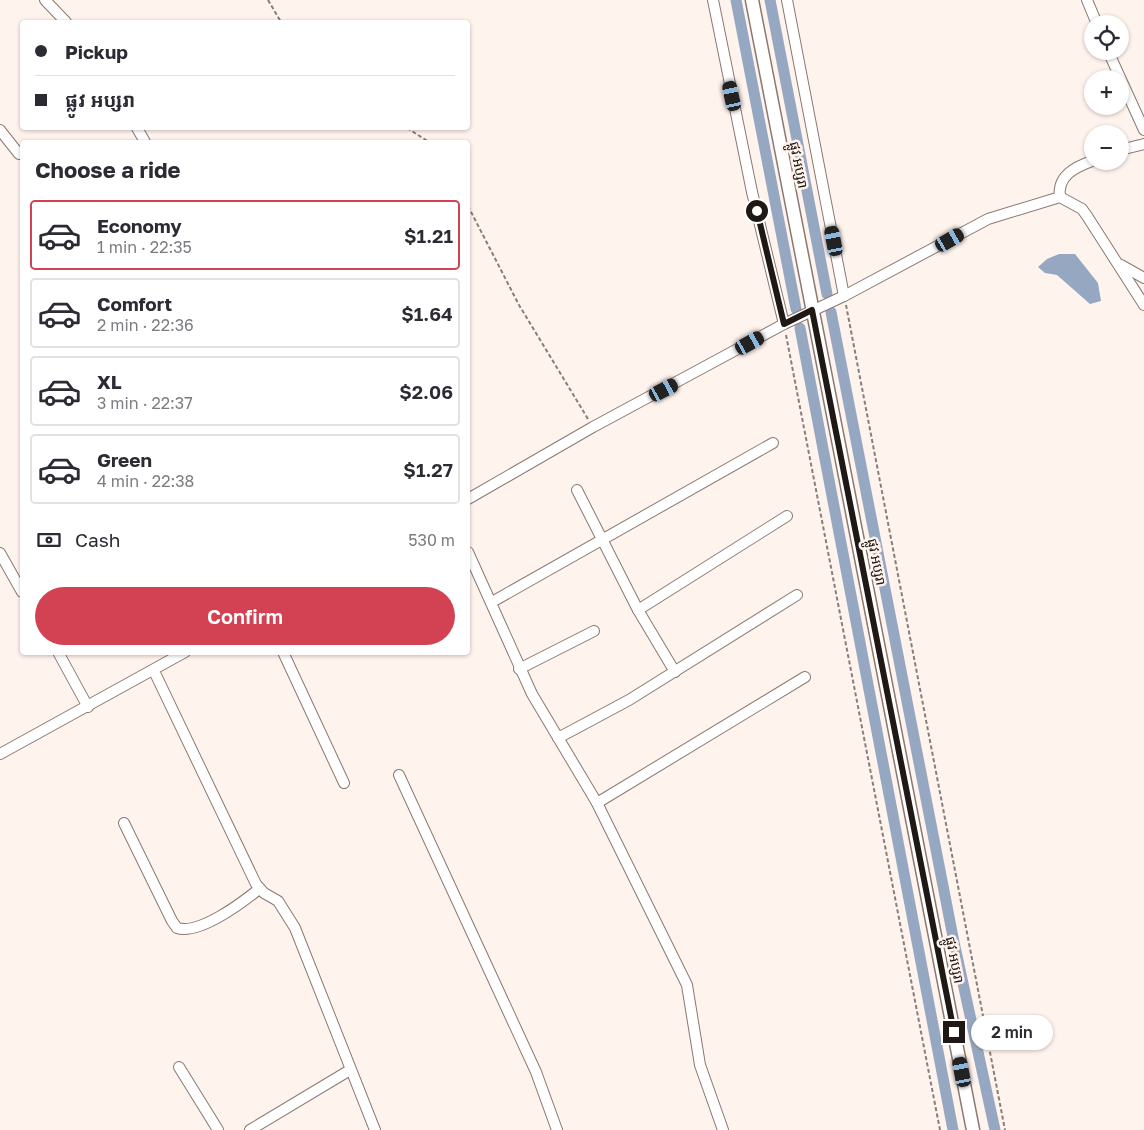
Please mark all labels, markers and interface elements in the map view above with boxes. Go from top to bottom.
map controls [1084,15,1129,170]
button: locate [1084,15,1129,60]
text: Pickup [65,40,128,63]
button: + [1084,70,1129,115]
car [721,80,742,112]
text: ផ្លូវ អប្សរា [65,88,135,111]
button: − [1084,125,1129,170]
street label: ផ្លូវ អប្សរា [783,140,812,191]
text: Choose a ride [35,156,181,183]
route start [746,200,768,222]
icon: car [37,213,82,258]
text: Economy [97,214,182,237]
text: $1.21 [404,224,453,247]
car [823,225,844,257]
car [933,226,966,254]
text: 1 min · 22:35 [97,237,192,257]
icon: car [37,291,82,336]
text: Comfort [97,292,172,315]
text: $1.64 [401,302,453,325]
text: 2 min · 22:36 [97,315,194,335]
car [733,329,766,357]
icon: car [37,369,82,414]
text: XL [97,370,122,393]
car [647,376,680,404]
text: $2.06 [399,380,453,403]
text: 3 min · 22:37 [97,393,193,413]
icon: car [37,447,82,492]
text: Green [97,448,152,471]
text: $1.27 [403,458,453,481]
text: 4 min · 22:38 [97,471,194,491]
icon: cash [35,526,63,554]
text: Cash [75,528,120,551]
text: 530 m [408,530,455,550]
street label: ផ្លូវ អប្សរា [861,537,890,588]
button: Confirm [35,587,455,645]
street label: ផ្លូវ អប្សរា [939,935,968,986]
callout: 2 min [972,1014,1054,1050]
route end [943,1021,965,1043]
text: 2 min [991,1022,1033,1042]
car [951,1056,972,1088]

